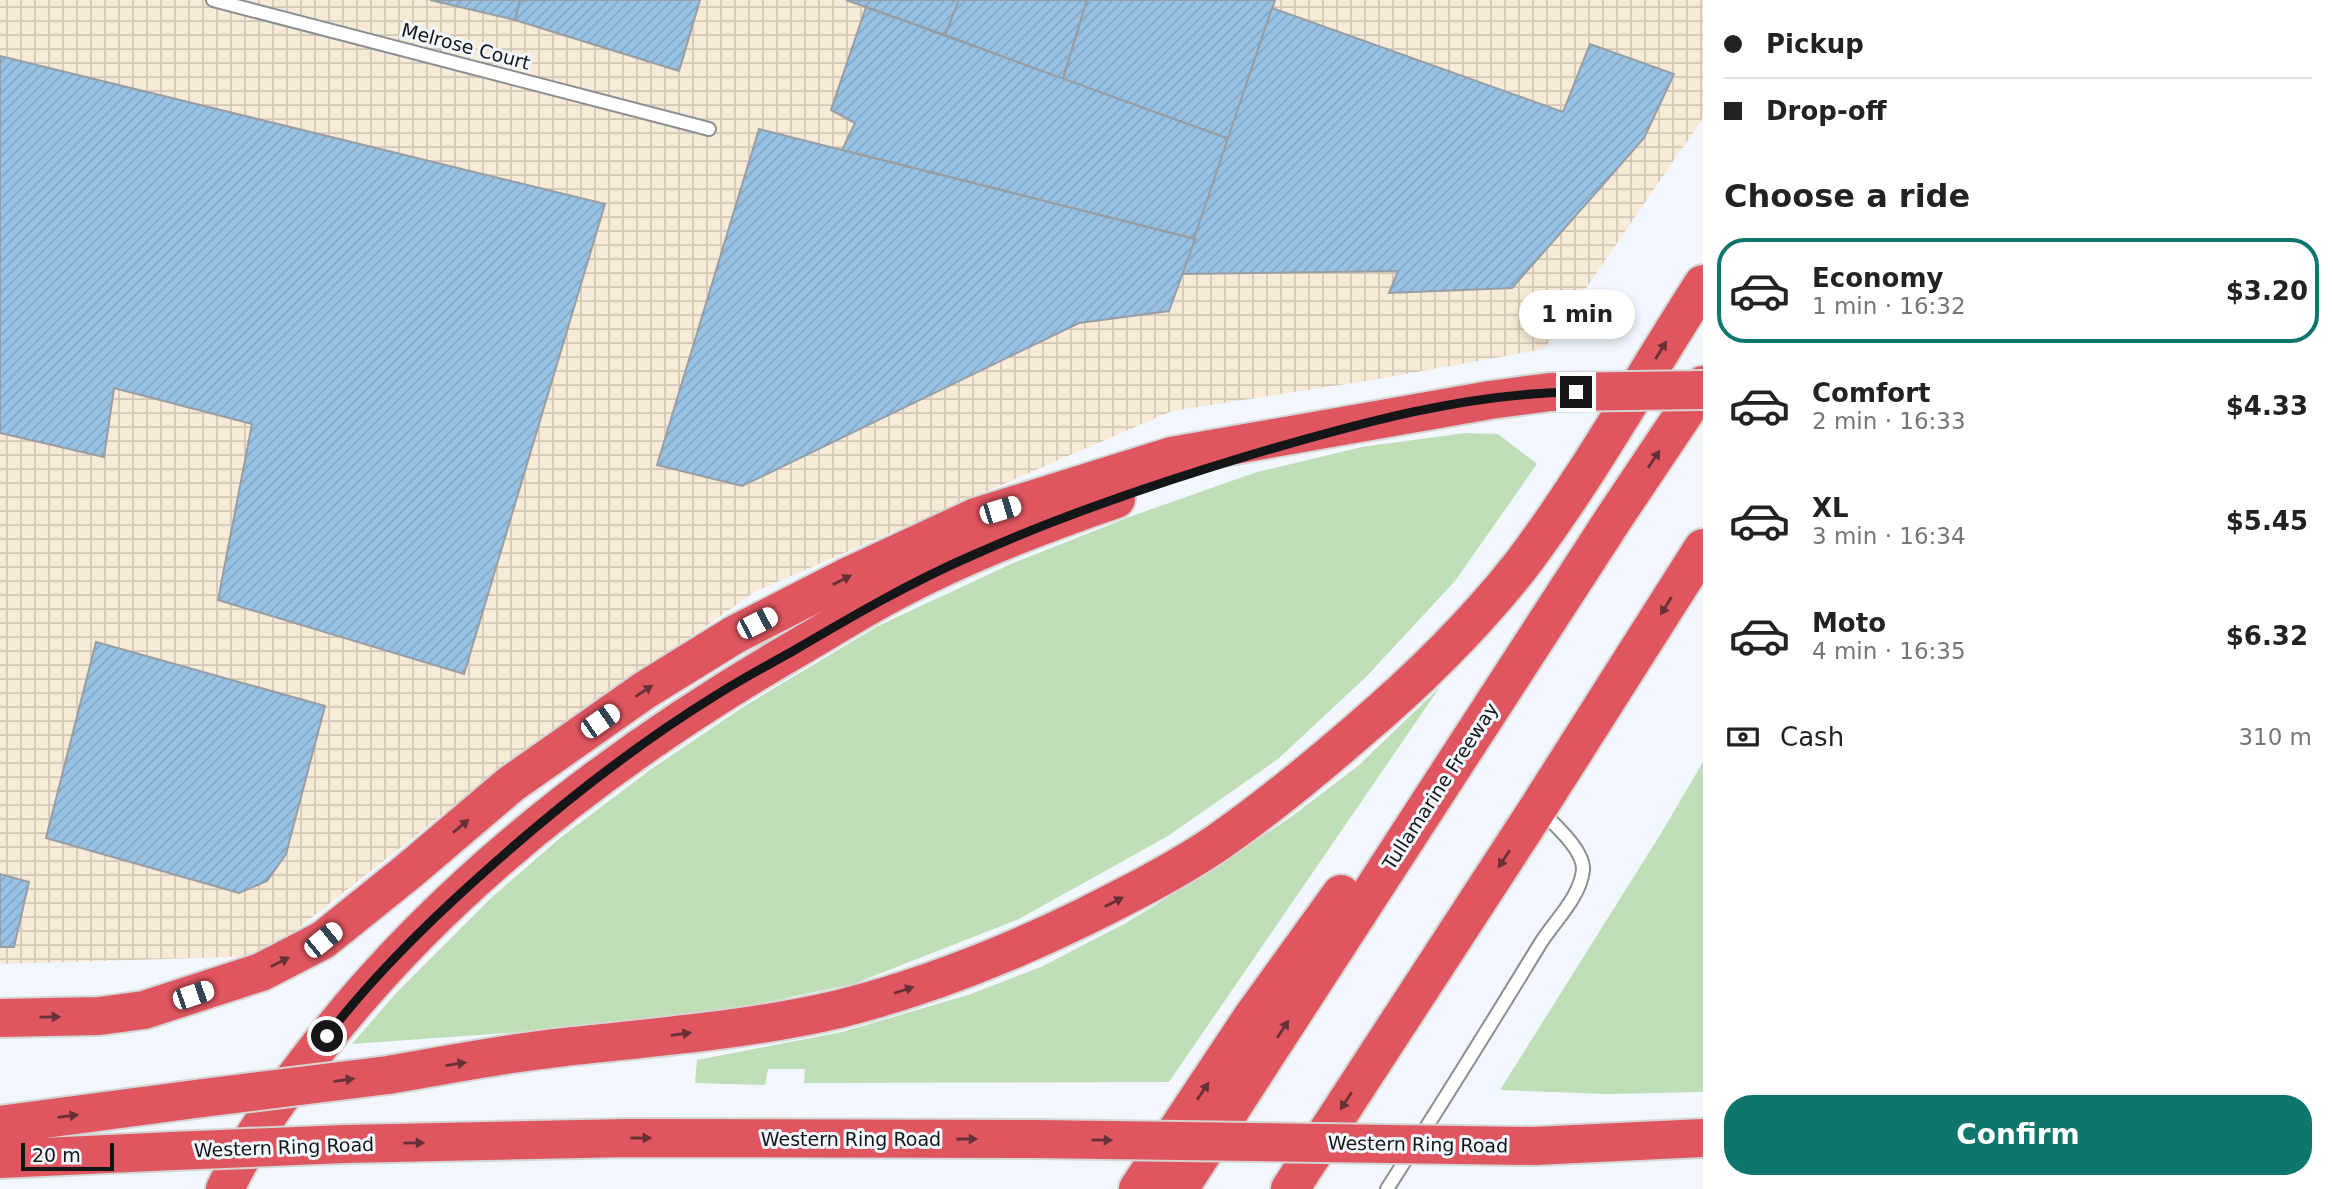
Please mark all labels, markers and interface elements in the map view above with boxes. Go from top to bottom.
street label: Melrose Court [399,18,533,74]
text: Pickup [1766,29,1864,59]
text: Drop-off [1766,96,1887,126]
text: Choose a ride [1724,177,1970,215]
icon: car [1728,259,1791,322]
text: Economy [1812,263,1943,293]
text: $3.20 [2226,276,2308,306]
callout: 1 min [1518,290,1634,340]
text: 1 min · 16:32 [1812,293,1966,319]
text: 1 min [1541,301,1613,327]
one-way arrow [1655,341,1668,360]
icon: car [1728,374,1791,437]
route end [1560,376,1592,408]
text: Comfort [1812,378,1930,408]
text: $4.33 [2226,391,2308,421]
text: 2 min · 16:33 [1812,408,1966,434]
one-way arrow [1647,449,1660,469]
icon: car [1728,489,1791,552]
text: XL [1812,493,1849,523]
car [977,494,1024,526]
text: $5.45 [2226,506,2308,536]
text: 3 min · 16:34 [1812,523,1966,549]
one-way arrow [832,574,852,585]
one-way arrow [1660,596,1673,615]
car [734,604,781,642]
icon: car [1728,604,1791,667]
text: Moto [1812,608,1886,638]
text: $6.32 [2226,621,2308,651]
text: 4 min · 16:35 [1812,638,1966,664]
one-way arrow [635,684,653,698]
street label: Tullamarine Freeway [1377,698,1502,874]
car [577,700,624,742]
icon: cash [1724,718,1762,756]
text: Cash [1780,722,1844,752]
text: 310 m [2238,724,2312,750]
one-way arrow [452,818,470,834]
one-way arrow [1498,850,1511,869]
one-way arrow [1104,897,1124,909]
car [301,919,346,961]
one-way arrow [270,956,290,968]
car [170,978,217,1012]
one-way arrow [894,984,915,995]
one-way arrow [39,1011,61,1023]
route start [311,1020,343,1052]
one-way arrow [1276,1020,1290,1038]
one-way arrow [670,1028,692,1039]
one-way arrow [445,1058,467,1069]
one-way arrow [333,1075,355,1086]
one-way arrow [1197,1082,1210,1101]
one-way arrow [1340,1091,1353,1111]
button: Confirm [1724,1095,2312,1175]
one-way arrow [57,1110,79,1121]
street label: Western Ring Road [761,1128,941,1150]
street label: Western Ring Road [1328,1131,1508,1157]
one-way arrow [630,1132,652,1144]
street label: Western Ring Road [194,1133,374,1161]
one-way arrow [956,1133,978,1145]
one-way arrow [1092,1134,1114,1146]
one-way arrow [403,1137,425,1149]
scale bar [21,1140,114,1172]
text: 20 m [32,1144,81,1166]

